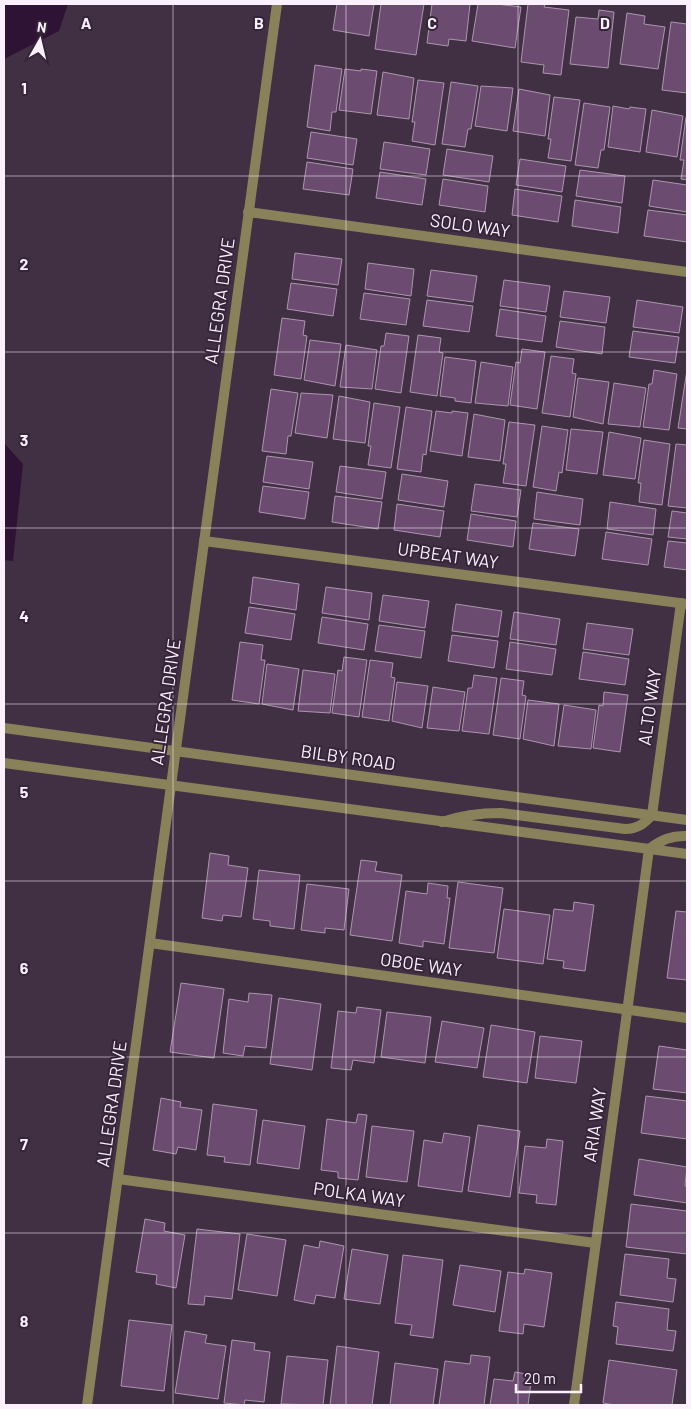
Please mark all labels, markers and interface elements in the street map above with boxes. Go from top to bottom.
text: A [81,13,92,32]
text: B [254,13,264,32]
text: C [427,13,437,32]
text: D [600,13,610,32]
north arrow [15,15,65,65]
text: N [36,18,48,36]
text: 1 [21,78,27,97]
street label: SOLO WAY [429,209,512,242]
street label: ALLEGRA DRIVE [199,236,239,366]
text: 2 [20,254,29,273]
text: 3 [20,430,28,449]
street label: UPBEAT WAY [396,537,500,573]
text: 4 [19,606,29,625]
street label: ALLEGRA DRIVE [145,637,185,767]
street label: ALTO WAY [633,667,665,747]
street label: BILBY ROAD [299,739,397,775]
text: 5 [20,782,29,801]
street label: OBOE WAY [379,947,463,981]
text: 6 [20,958,29,977]
street label: ALLEGRA DRIVE [91,1039,131,1169]
street label: ARIA WAY [578,1086,610,1164]
text: 7 [20,1134,28,1153]
street label: POLKA WAY [312,1177,406,1211]
text: 8 [20,1311,29,1330]
scale bar [516,1362,581,1394]
text: 20 m [524,1369,556,1387]

